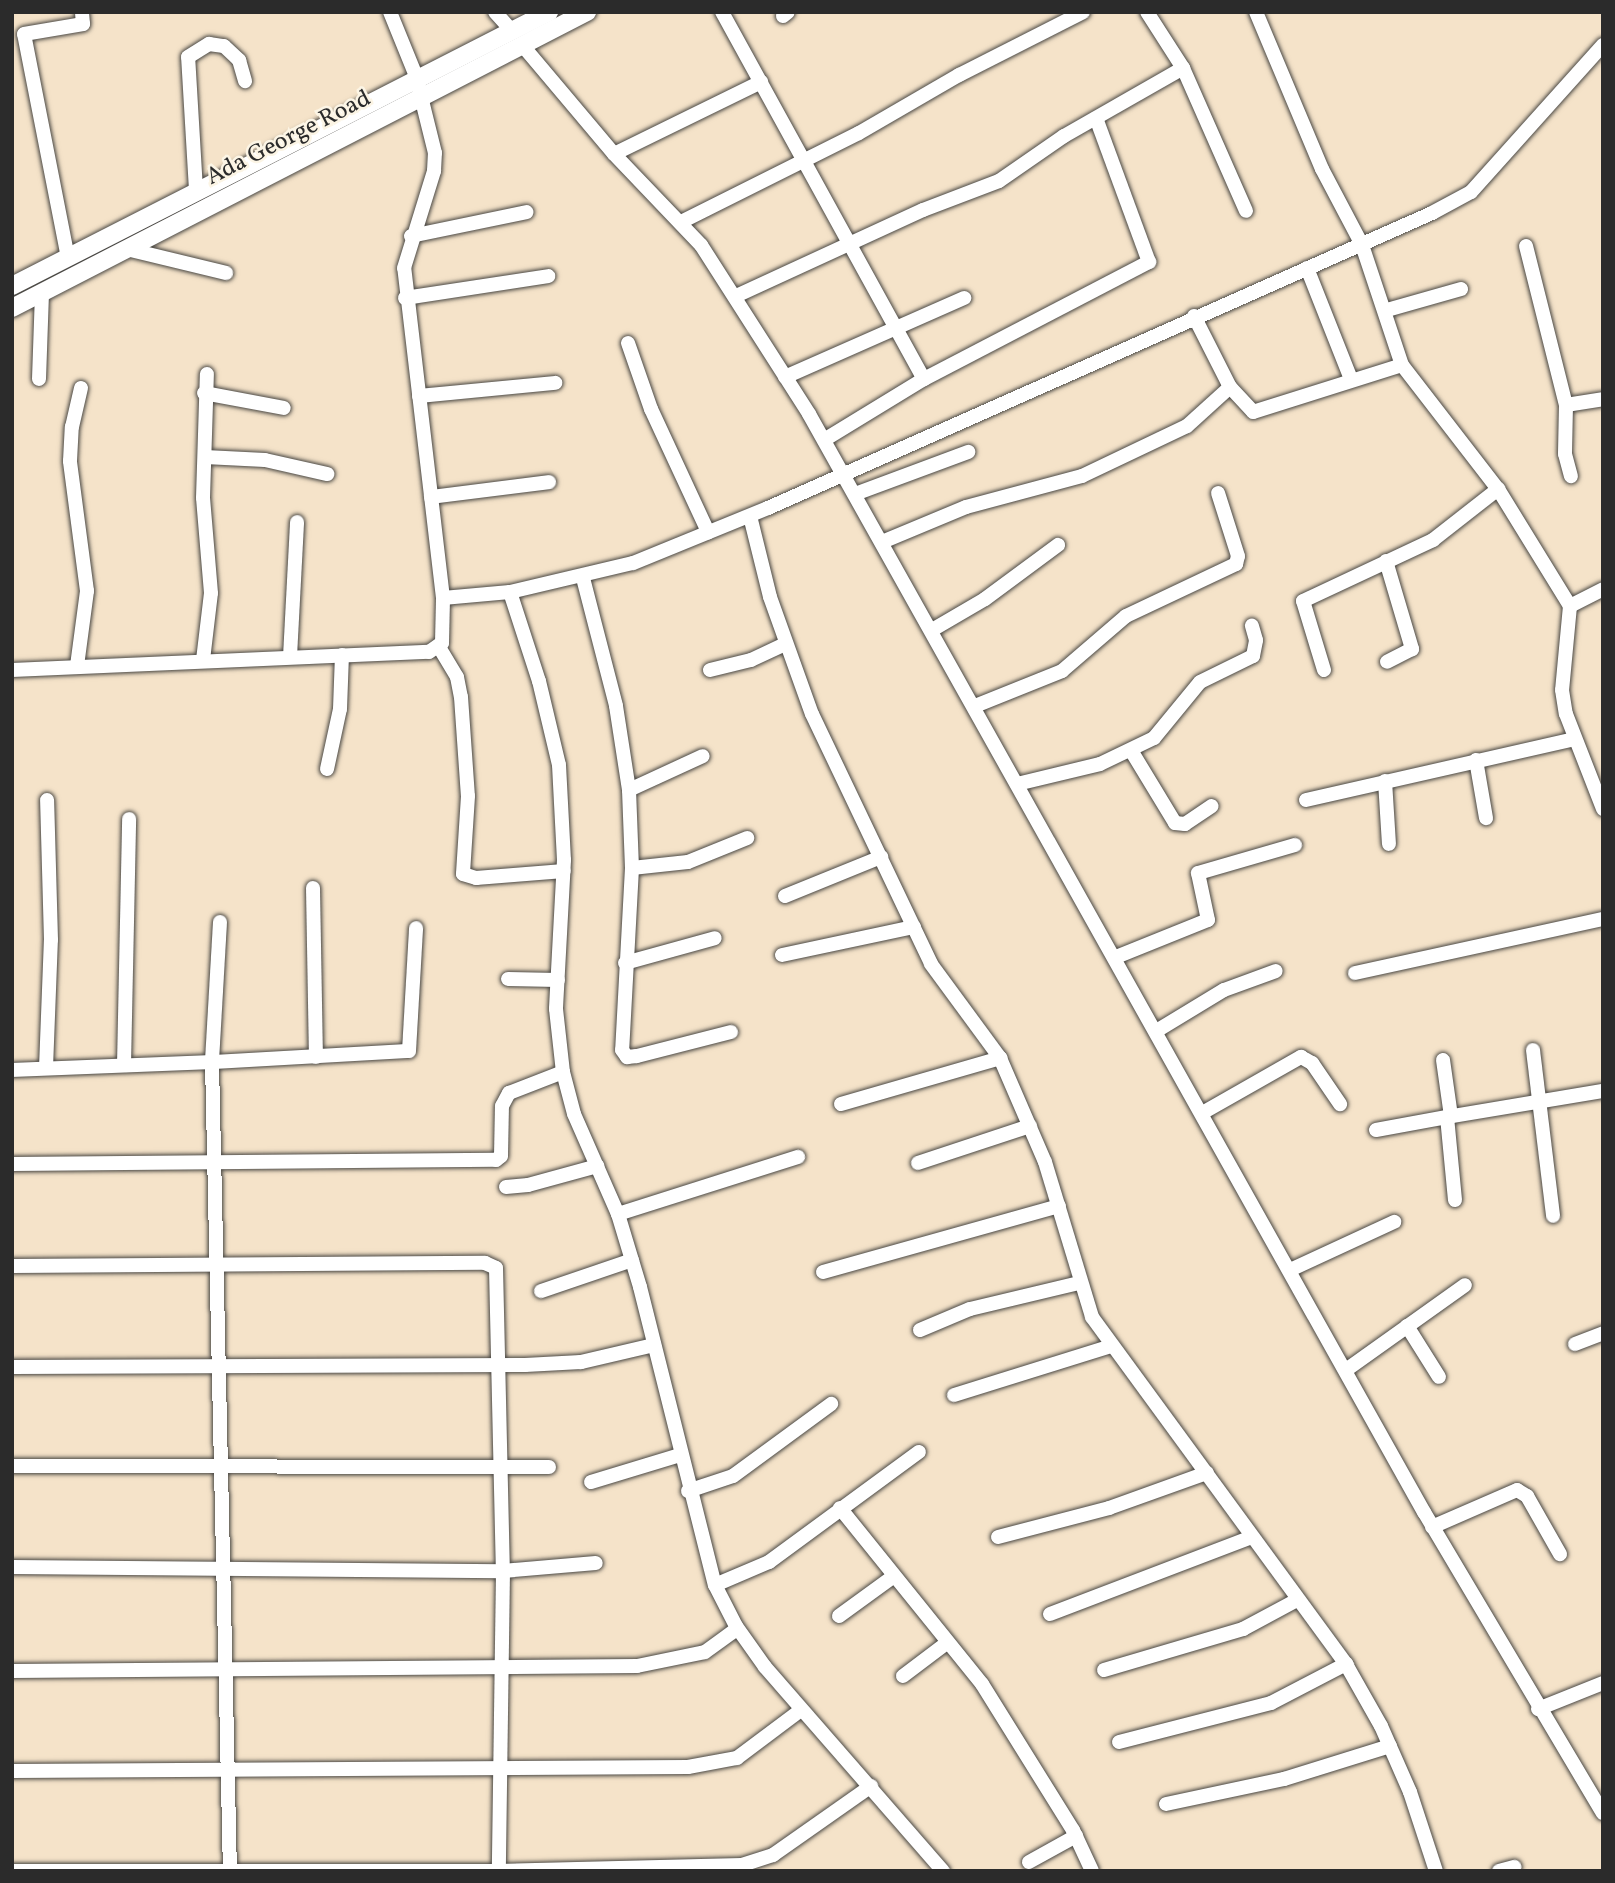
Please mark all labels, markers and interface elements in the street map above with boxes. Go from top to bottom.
street label: Ada George Road [202,85,376,193]

